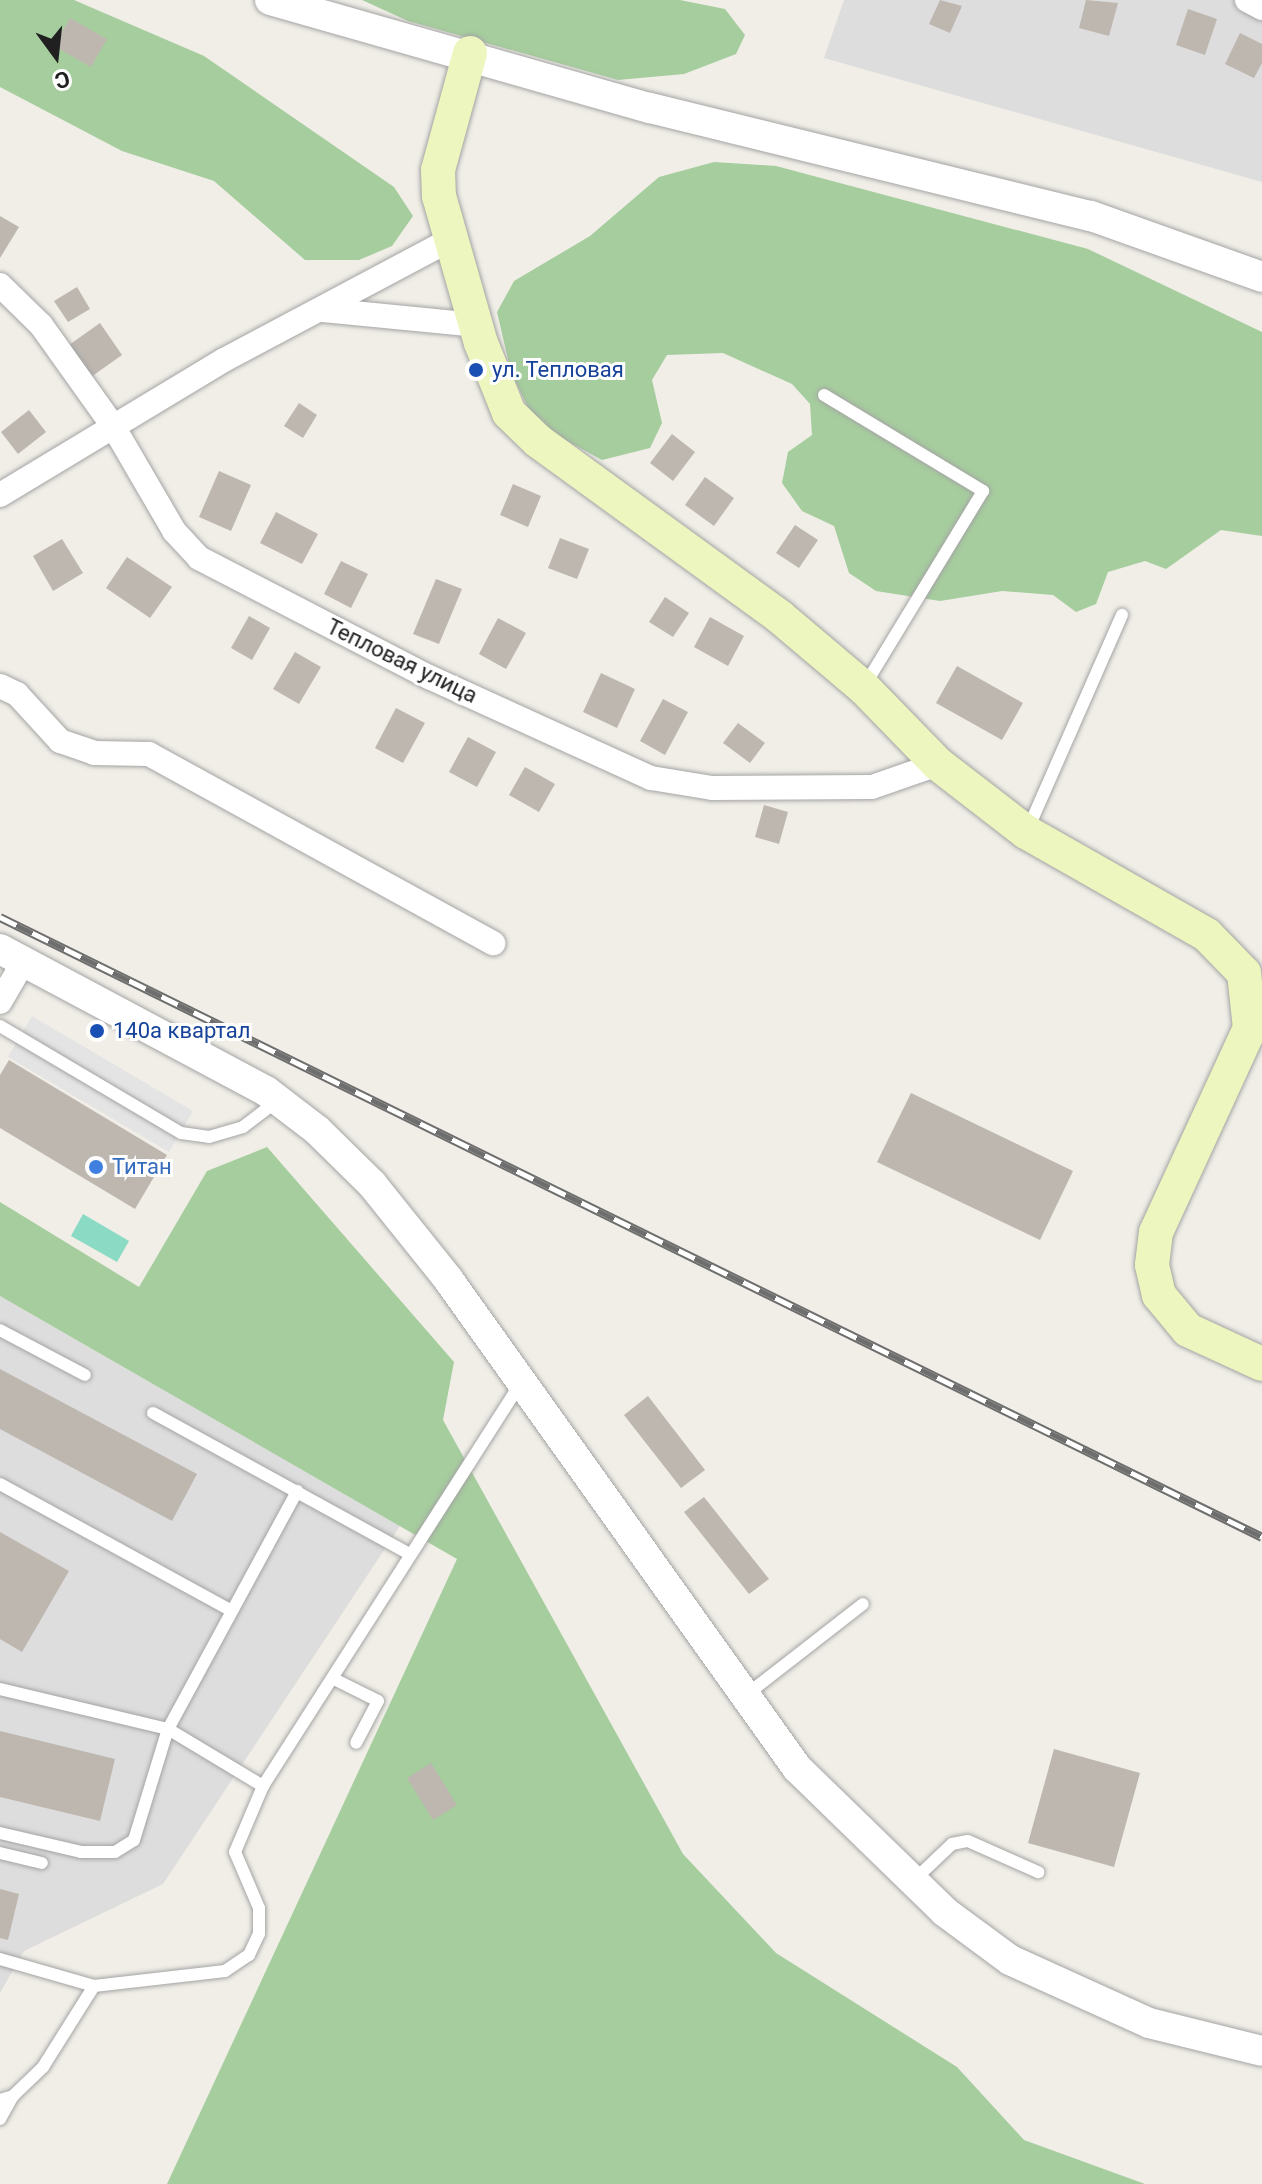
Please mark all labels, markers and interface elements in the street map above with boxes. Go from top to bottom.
north arrow [16,16,96,96]
text: С [52,66,73,94]
place label: ул. Тепловая [492,357,624,383]
marker: ул. Тепловая [467,361,485,379]
street label: Тепловая улица [322,613,482,709]
place label: 140а квартал [113,1018,251,1044]
marker: 140а квартал [88,1022,106,1040]
place label: Титан [112,1154,172,1180]
marker: Титан [87,1158,105,1176]

